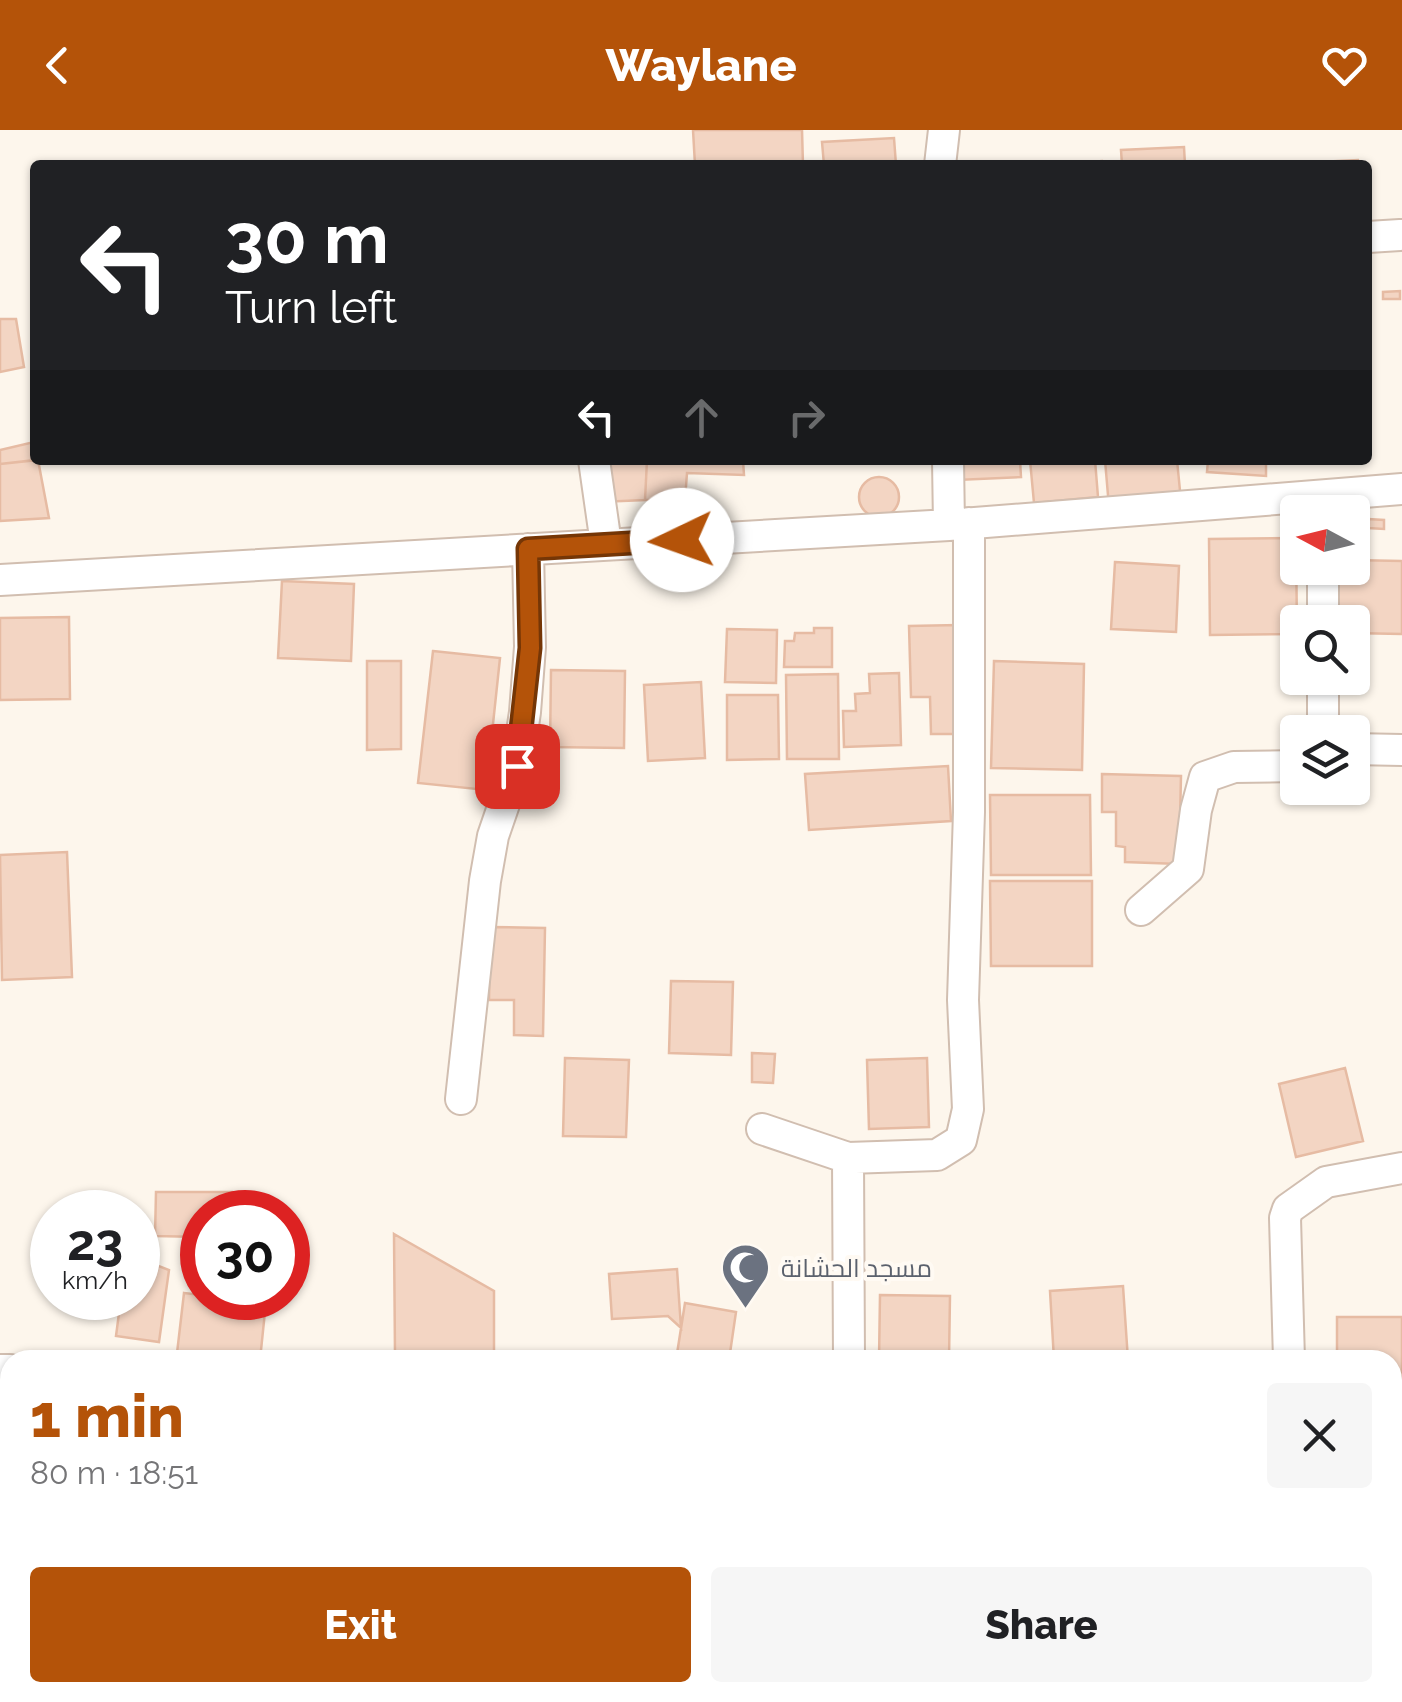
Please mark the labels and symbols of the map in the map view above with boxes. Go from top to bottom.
position arrow [630,488,734,592]
north arrow [1280,495,1370,585]
pin [475,724,560,809]
speed limit sign: 30 [180,1190,310,1320]
mosque icon: مسجد الحشانة [720,1242,772,1310]
place label: مسجد الحشانة [781,1253,932,1283]

